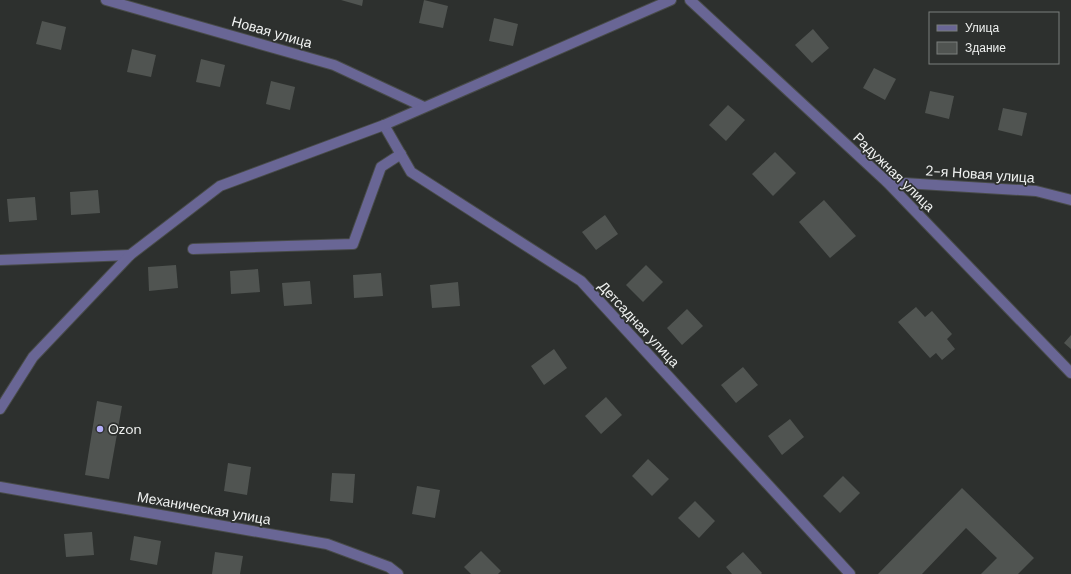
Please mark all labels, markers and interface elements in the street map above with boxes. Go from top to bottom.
street label: Новая улица [230,12,314,52]
legend [929,12,1059,64]
text: Улица [965,20,999,36]
text: Здание [965,40,1006,56]
street label: Радужная улица [849,128,939,216]
street label: 2-я Новая улица [925,161,1036,187]
street label: Детсадная улица [594,277,684,371]
place label: Ozon [108,420,142,438]
marker: Ozon [95,424,105,434]
street label: Механическая улица [136,487,273,529]

